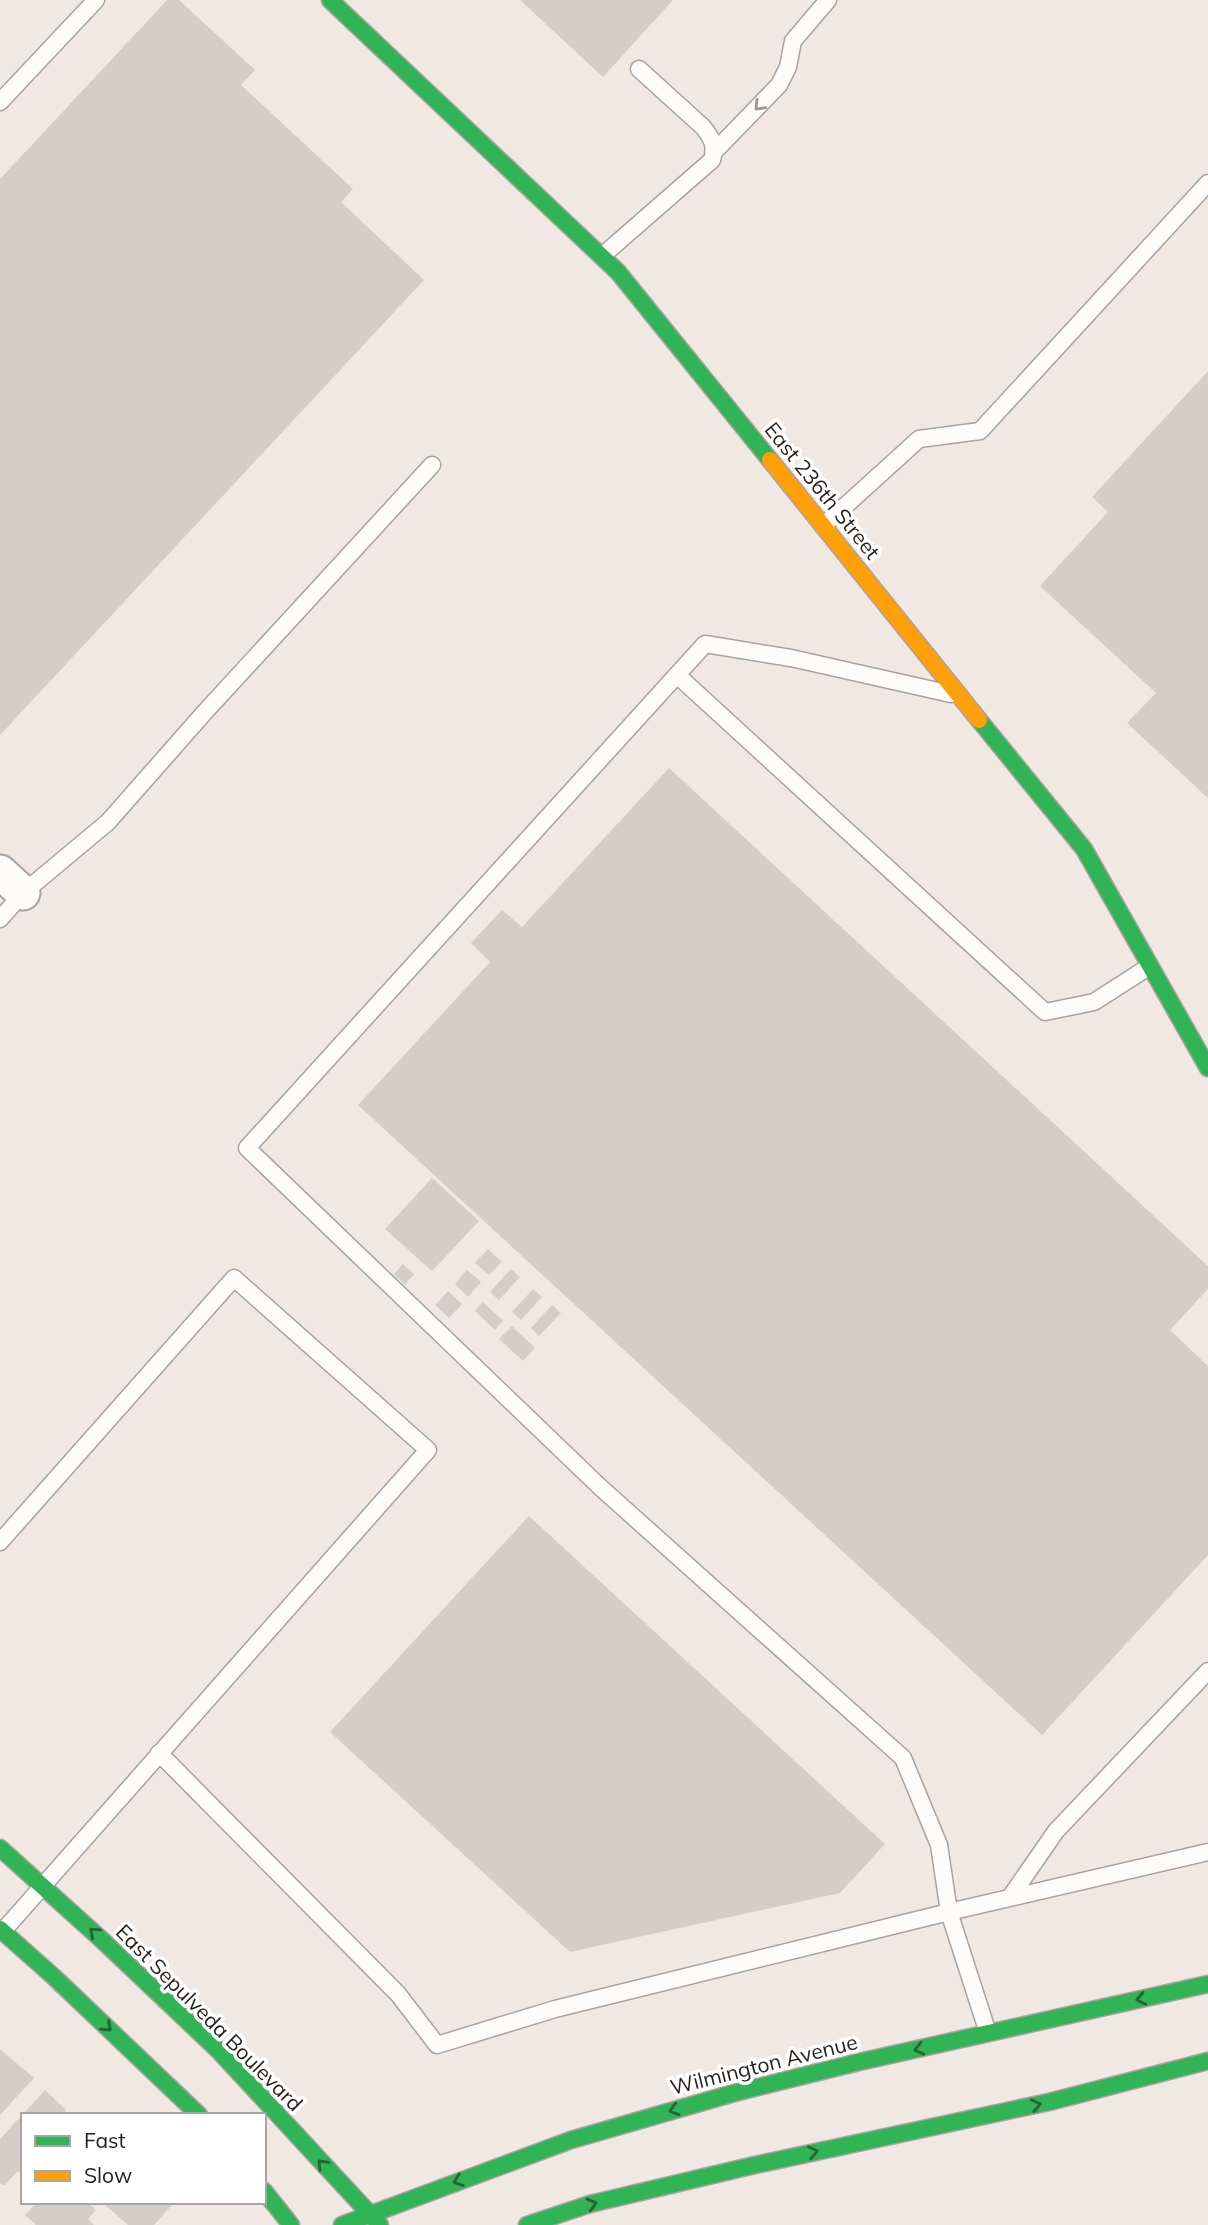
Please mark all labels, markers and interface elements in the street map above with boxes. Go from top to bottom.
one-way arrow [754,97,767,110]
street label: East 236th Street [760,417,886,564]
street label: East Sepulveda Boulevard [111,1918,309,2116]
one-way arrow [89,1928,102,1940]
one-way arrow [1135,1990,1147,2005]
one-way arrow [99,2018,112,2031]
street label: Wilmington Avenue [667,2028,860,2100]
one-way arrow [913,2040,925,2055]
one-way arrow [1030,2099,1042,2114]
one-way arrow [668,2102,680,2117]
legend [21,2113,266,2204]
text: Fast [84,2127,126,2153]
one-way arrow [807,2146,819,2161]
one-way arrow [318,2159,330,2172]
text: Slow [84,2162,132,2188]
one-way arrow [453,2173,465,2187]
one-way arrow [586,2197,598,2212]

